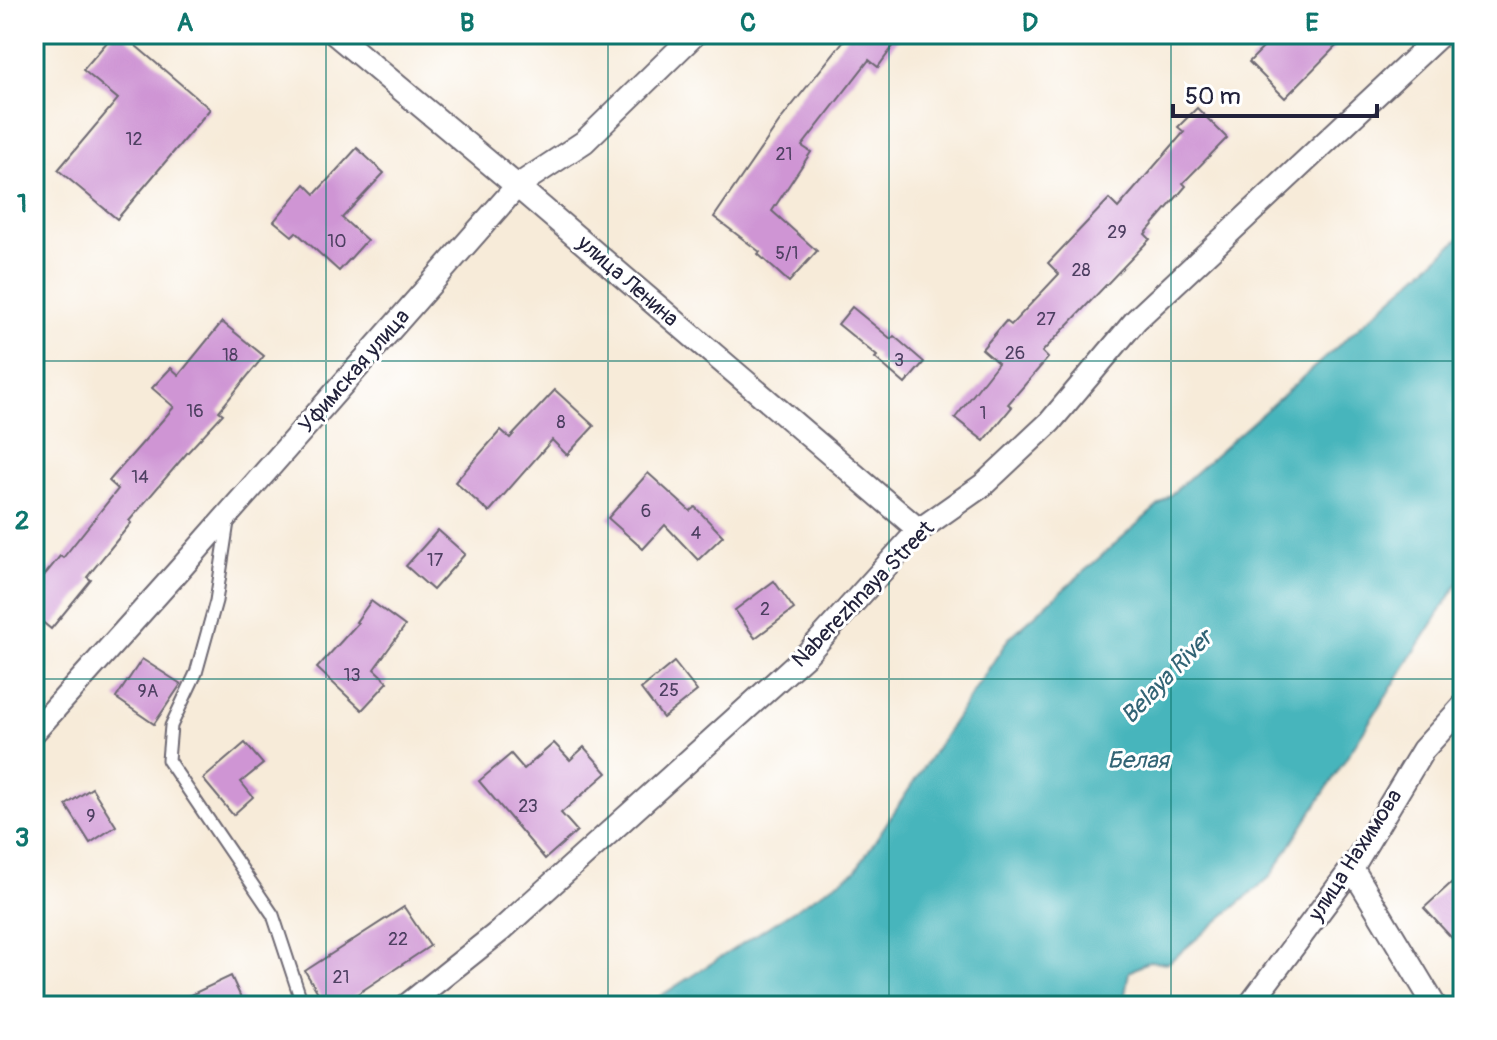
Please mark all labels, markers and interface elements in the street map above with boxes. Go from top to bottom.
text: A [177,7,194,39]
text: B [460,7,474,39]
text: C [740,7,756,39]
text: D [1022,7,1038,39]
text: E [1305,7,1319,39]
scale bar [1173,68,1377,118]
text: 50 m [1185,82,1241,111]
house number: 12 [125,128,143,151]
house number: 21 [775,143,793,166]
text: 1 [17,188,27,220]
house number: 29 [1107,221,1127,244]
street label: улица Ленина [571,229,685,333]
house number: 10 [327,230,347,253]
house number: 5/1 [775,242,799,265]
house number: 28 [1071,259,1091,282]
street label: Уфимская улица [292,303,416,439]
house number: 27 [1036,308,1056,331]
house number: 26 [1005,342,1025,365]
house number: 18 [222,344,238,367]
house number: 3 [894,349,904,372]
house number: 16 [186,400,204,423]
house number: 1 [979,402,987,425]
house number: 8 [556,411,566,434]
house number: 14 [131,466,149,489]
house number: 6 [641,500,651,523]
text: 2 [15,505,29,537]
street label: Naberezhnaya Street [786,515,940,673]
house number: 4 [691,522,702,545]
house number: 17 [427,549,444,572]
house number: 2 [760,598,770,621]
water label: Belaya River [1115,622,1221,730]
house number: 13 [343,664,361,687]
house number: 25 [659,679,679,702]
house number: 9А [138,680,159,703]
water label: Белая [1107,746,1171,775]
street label: улица Нахимова [1301,784,1408,927]
house number: 23 [518,795,538,818]
house number: 9 [86,805,96,828]
text: 3 [15,822,29,854]
house number: 22 [388,928,408,951]
house number: 21 [332,966,350,989]

